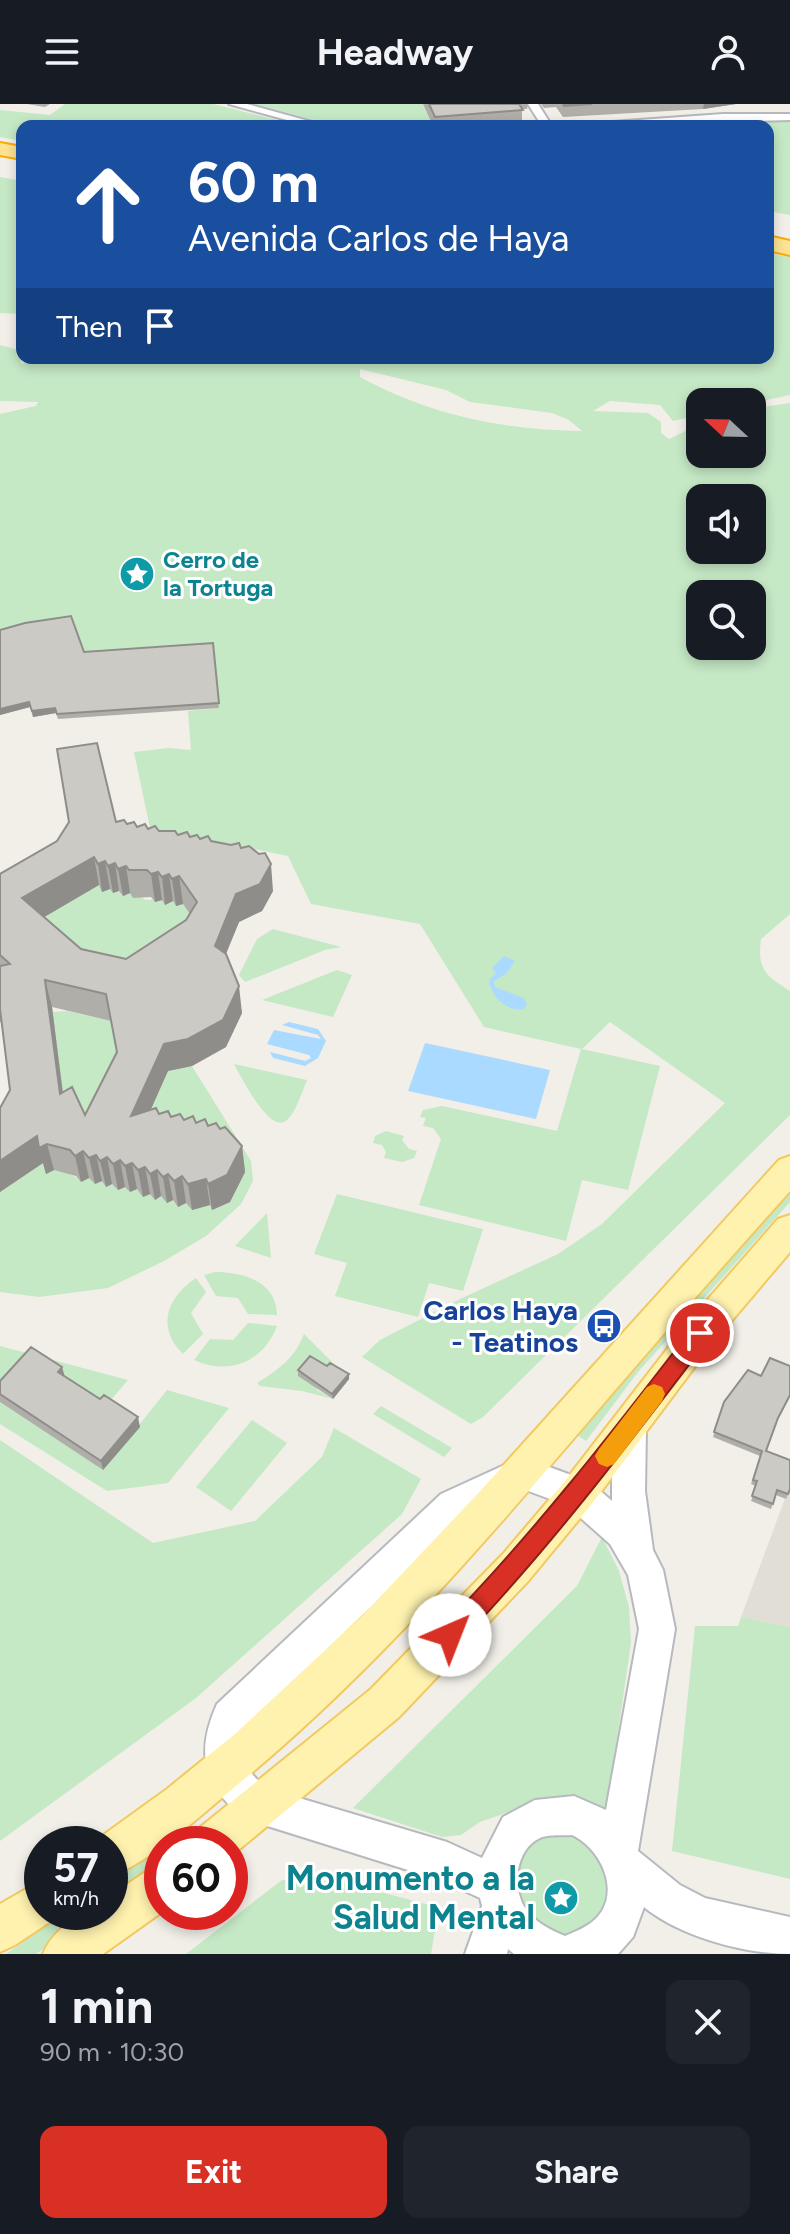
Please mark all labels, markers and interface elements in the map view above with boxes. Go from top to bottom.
icon: menu [40,30,84,74]
icon: person [706,30,750,74]
text: Headway [317,31,473,74]
text: 60 m [188,149,319,216]
icon: ahead [56,152,160,256]
text: Avenida Carlos de Haya [188,217,569,260]
icon: arrive [138,304,182,348]
text: Then [56,308,122,345]
north arrow [686,388,766,468]
map controls [686,388,766,660]
button: sound [686,484,766,564]
place label: Cerro de la Tortuga [163,545,273,602]
place icon: Cerro de la Tortuga [118,555,156,593]
button: search [686,580,766,660]
place label: Carlos Haya - Teatinos [423,1293,578,1359]
pin [666,1299,734,1367]
bus stop icon: Carlos Haya - Teatinos [585,1307,623,1345]
icon: arrive [678,1311,722,1355]
position arrow [408,1593,492,1677]
speed limit sign: 60 [144,1826,248,1930]
text: 57 [53,1844,99,1892]
place label: Monumento a la Salud Mental [286,1858,535,1938]
place icon: Monumento a la Salud Mental [542,1879,580,1917]
text: km/h [53,1886,99,1910]
text: 1 min [40,1977,153,2035]
button: close [666,1980,750,2064]
text: 90 m · 10:30 [40,2036,184,2068]
button: Exit [40,2126,387,2218]
button: Share [403,2126,750,2218]

